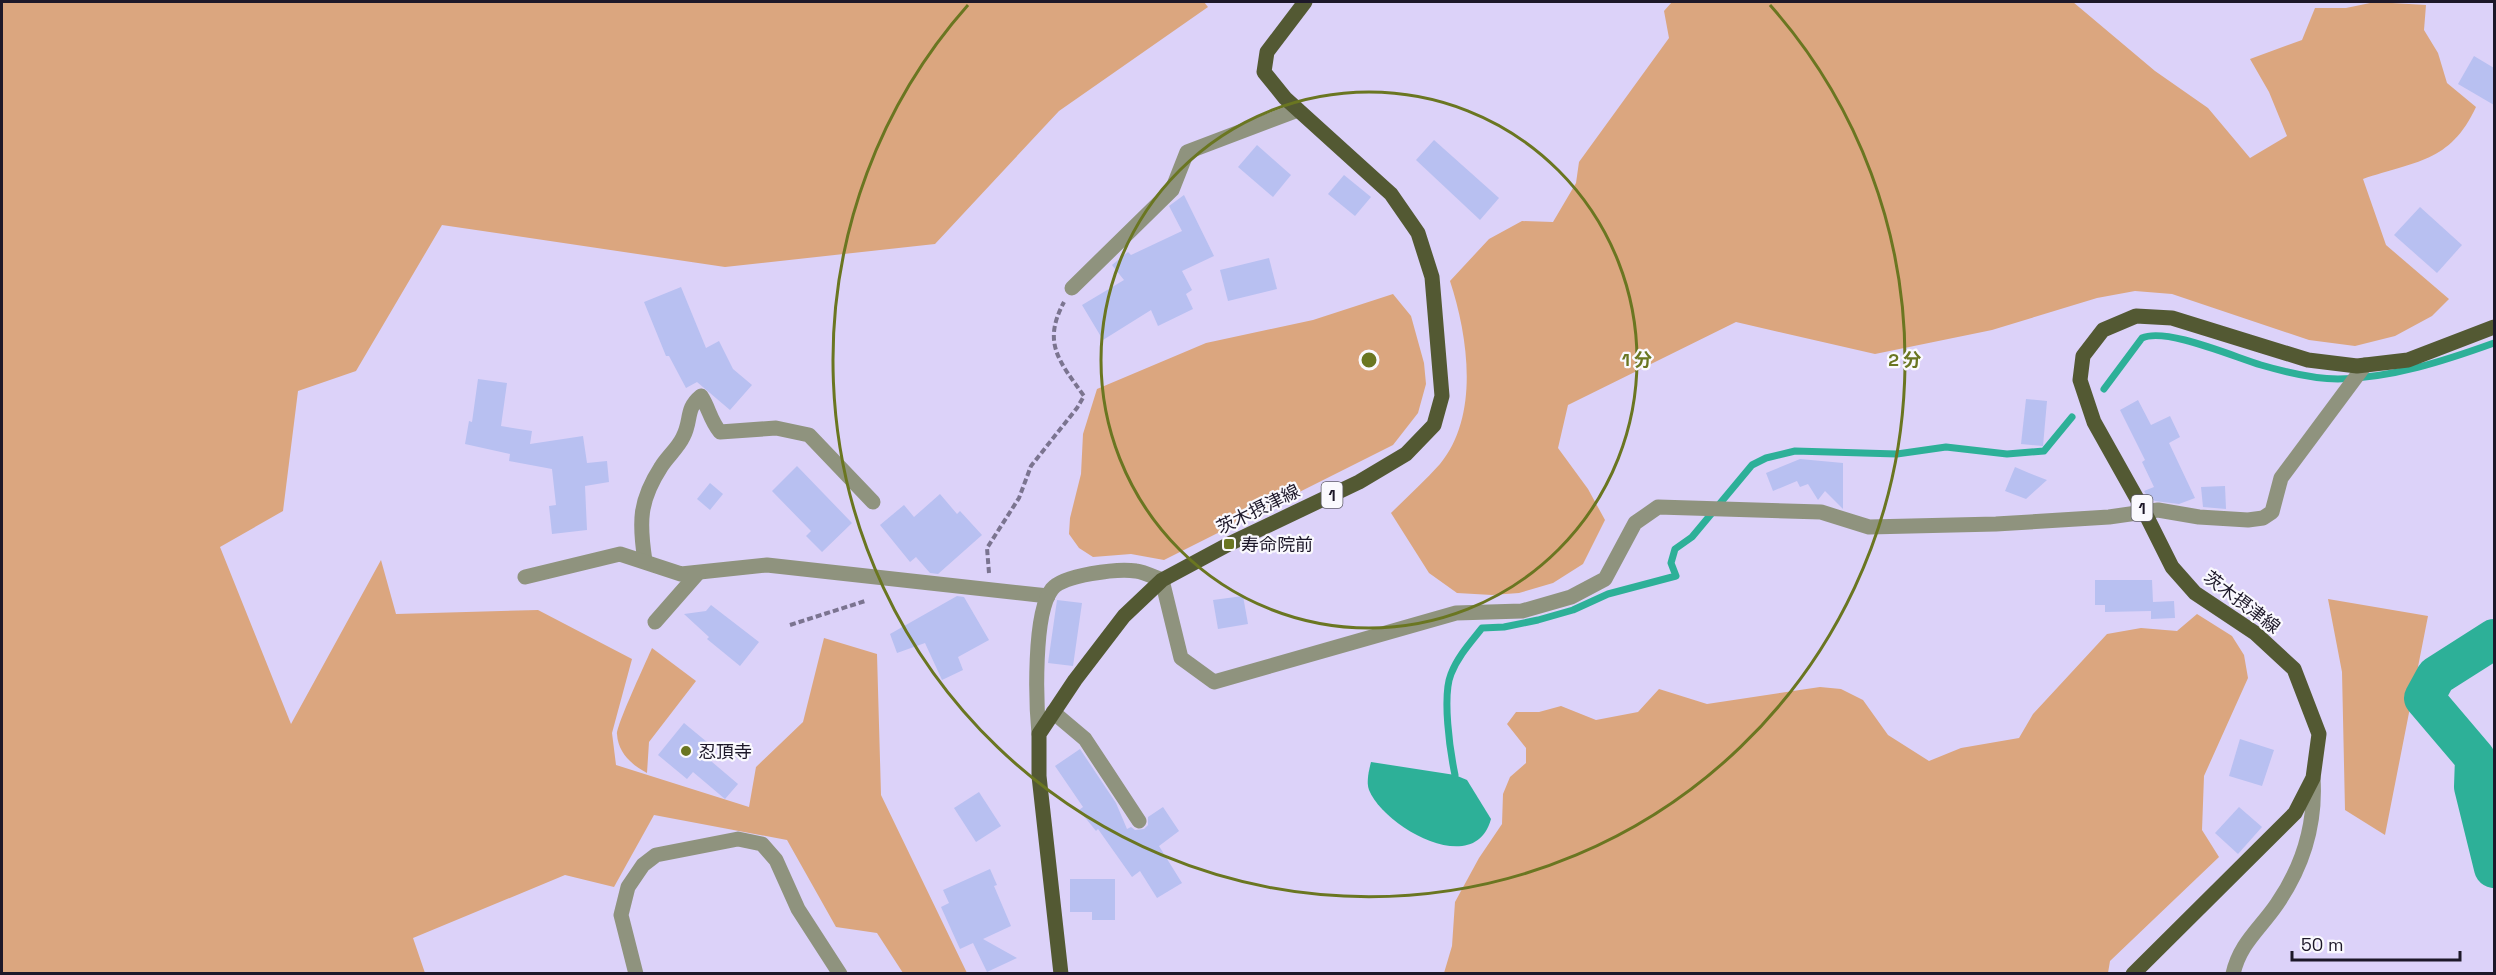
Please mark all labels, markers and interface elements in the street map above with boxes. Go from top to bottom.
text: 1 分 [1622,348,1652,371]
text: 2 分 [1888,348,1922,371]
centre of rings [1359,350,1379,370]
street label: 茨木摂津線 [1213,479,1303,539]
road number: 1 [1322,482,1342,508]
road number: 1 [2132,495,2152,521]
place label: 寿命院前 [1241,533,1313,556]
marker: 寿命院前 [1222,537,1236,551]
street label: 茨木摂津線 [2199,566,2285,638]
place label: 忍頂寺 [698,740,752,763]
marker: 忍頂寺 [679,744,693,758]
scale bar [2292,924,2460,962]
text: 50 m [2301,933,2343,956]

